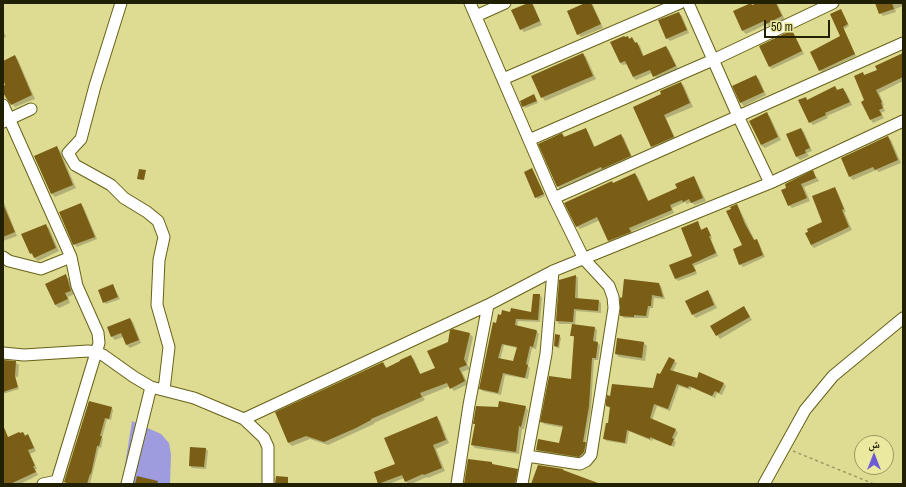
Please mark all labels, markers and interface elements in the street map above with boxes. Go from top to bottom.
scale bar [766,12,832,38]
text: 50 m [771,19,793,35]
north arrow [854,435,894,475]
text: ش [868,437,880,451]

